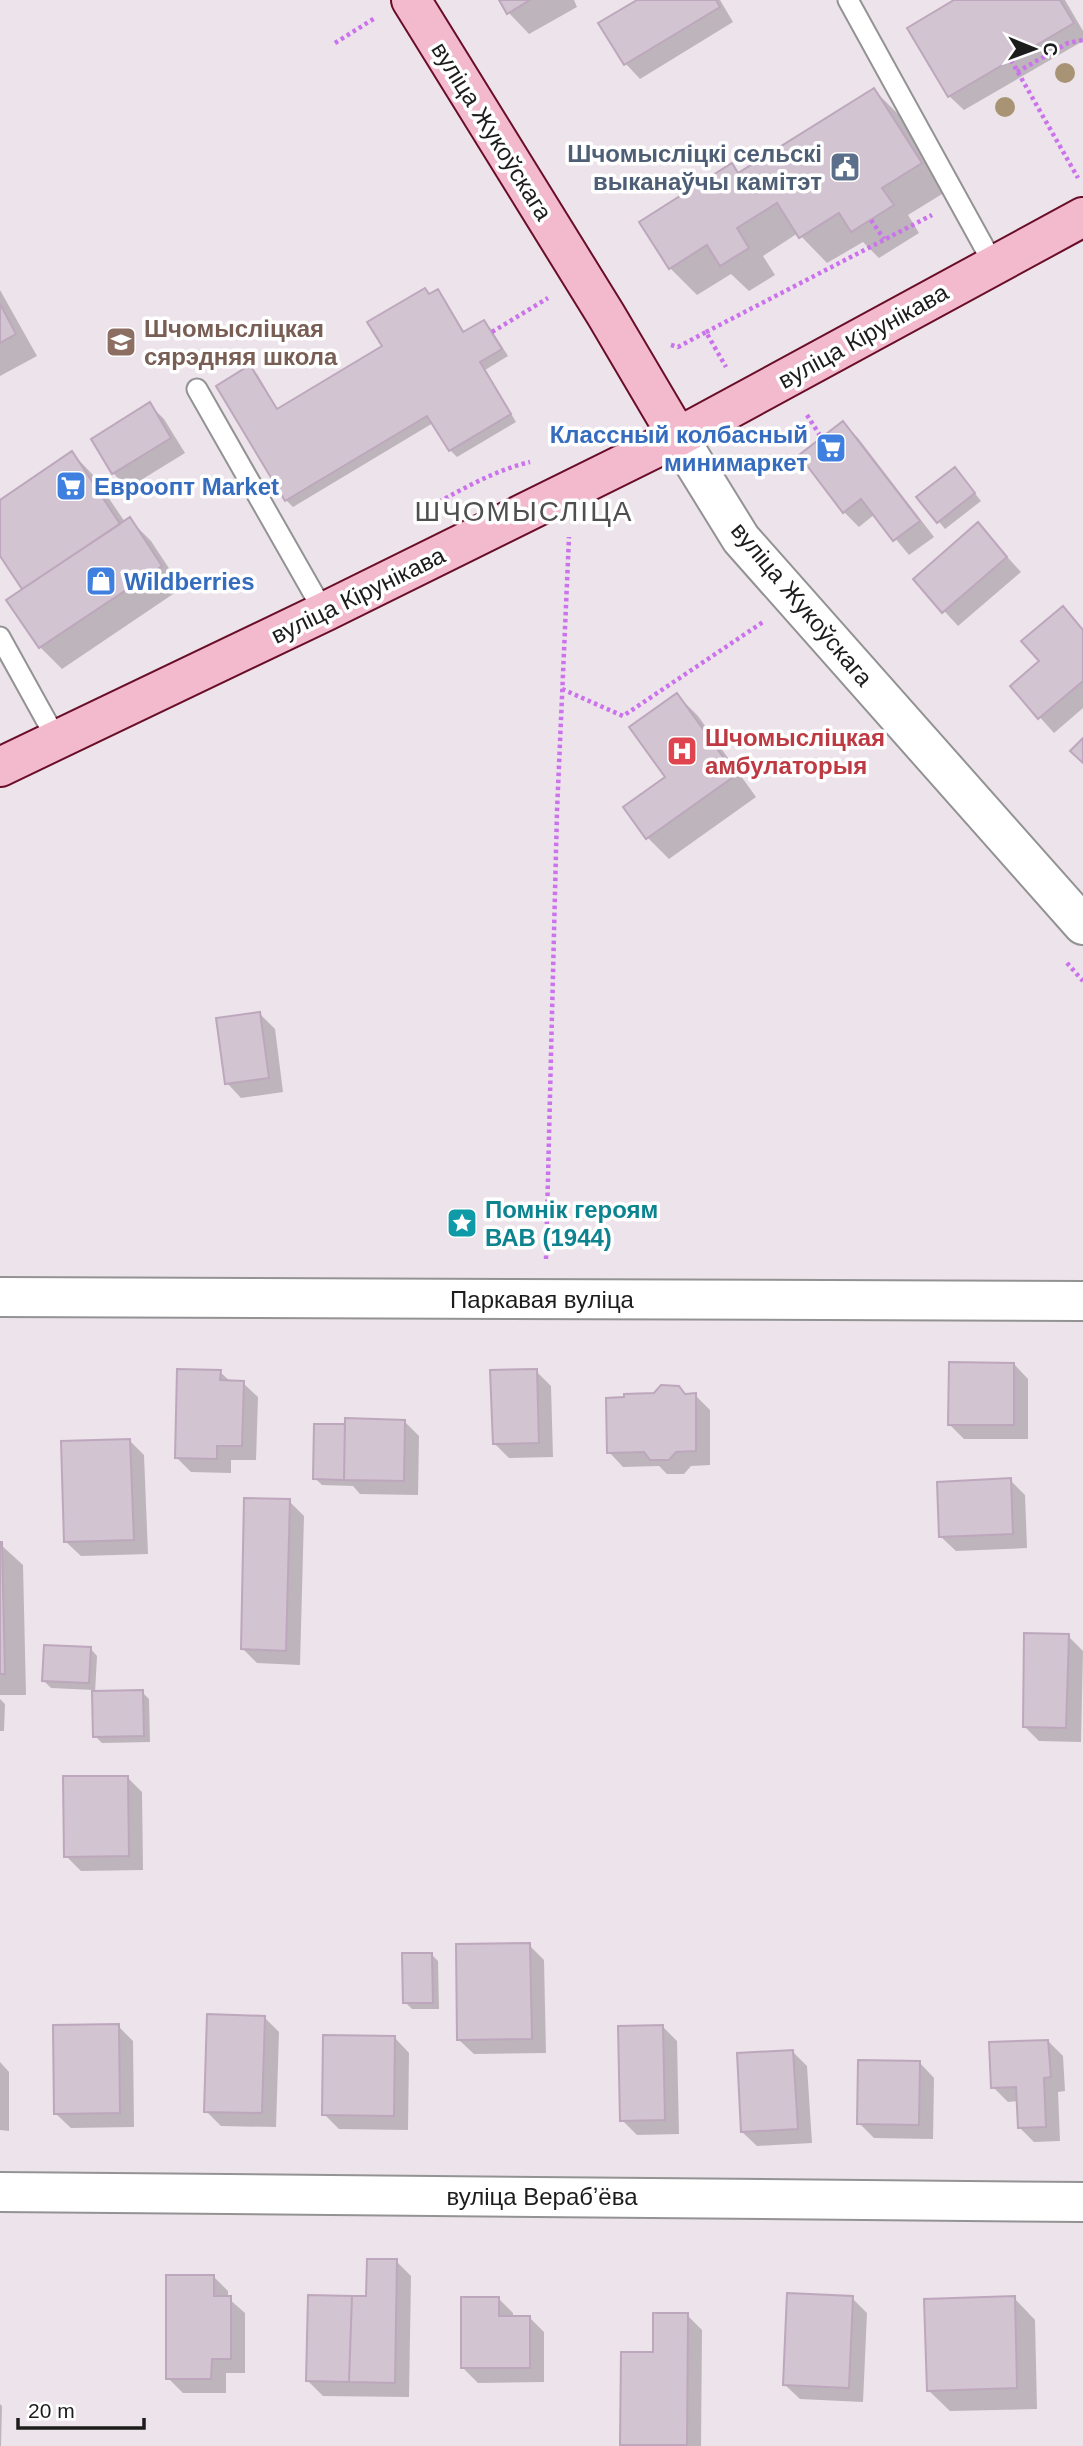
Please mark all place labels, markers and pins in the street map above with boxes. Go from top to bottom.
place label: Шчомысліцкі сельскі выканаўчы камітэт [567,140,822,195]
public building icon: Шчомысліцкі сельскі выканаўчы камітэт [828,150,862,184]
place label: Шчомысліцкая сярэдняя школа [144,315,338,370]
school or university icon: Шчомысліцкая сярэдняя школа [104,325,138,359]
place label: Классный колбасный минимаркет [550,421,808,476]
supermarket icon: Классный колбасный минимаркет [814,431,848,465]
supermarket icon: Евроопт Market [54,469,88,503]
place label: Евроопт Market [94,473,279,500]
shop icon: Wildberries [84,564,118,598]
place label: Wildberries [124,568,255,595]
place label: Шчомысліцкая амбулаторыя [705,724,885,779]
hospital icon: Шчомысліцкая амбулаторыя [665,734,699,768]
place label: Помнік героям ВАВ (1944) [485,1196,658,1251]
place icon: Помнік героям ВАВ (1944) [445,1206,479,1240]

